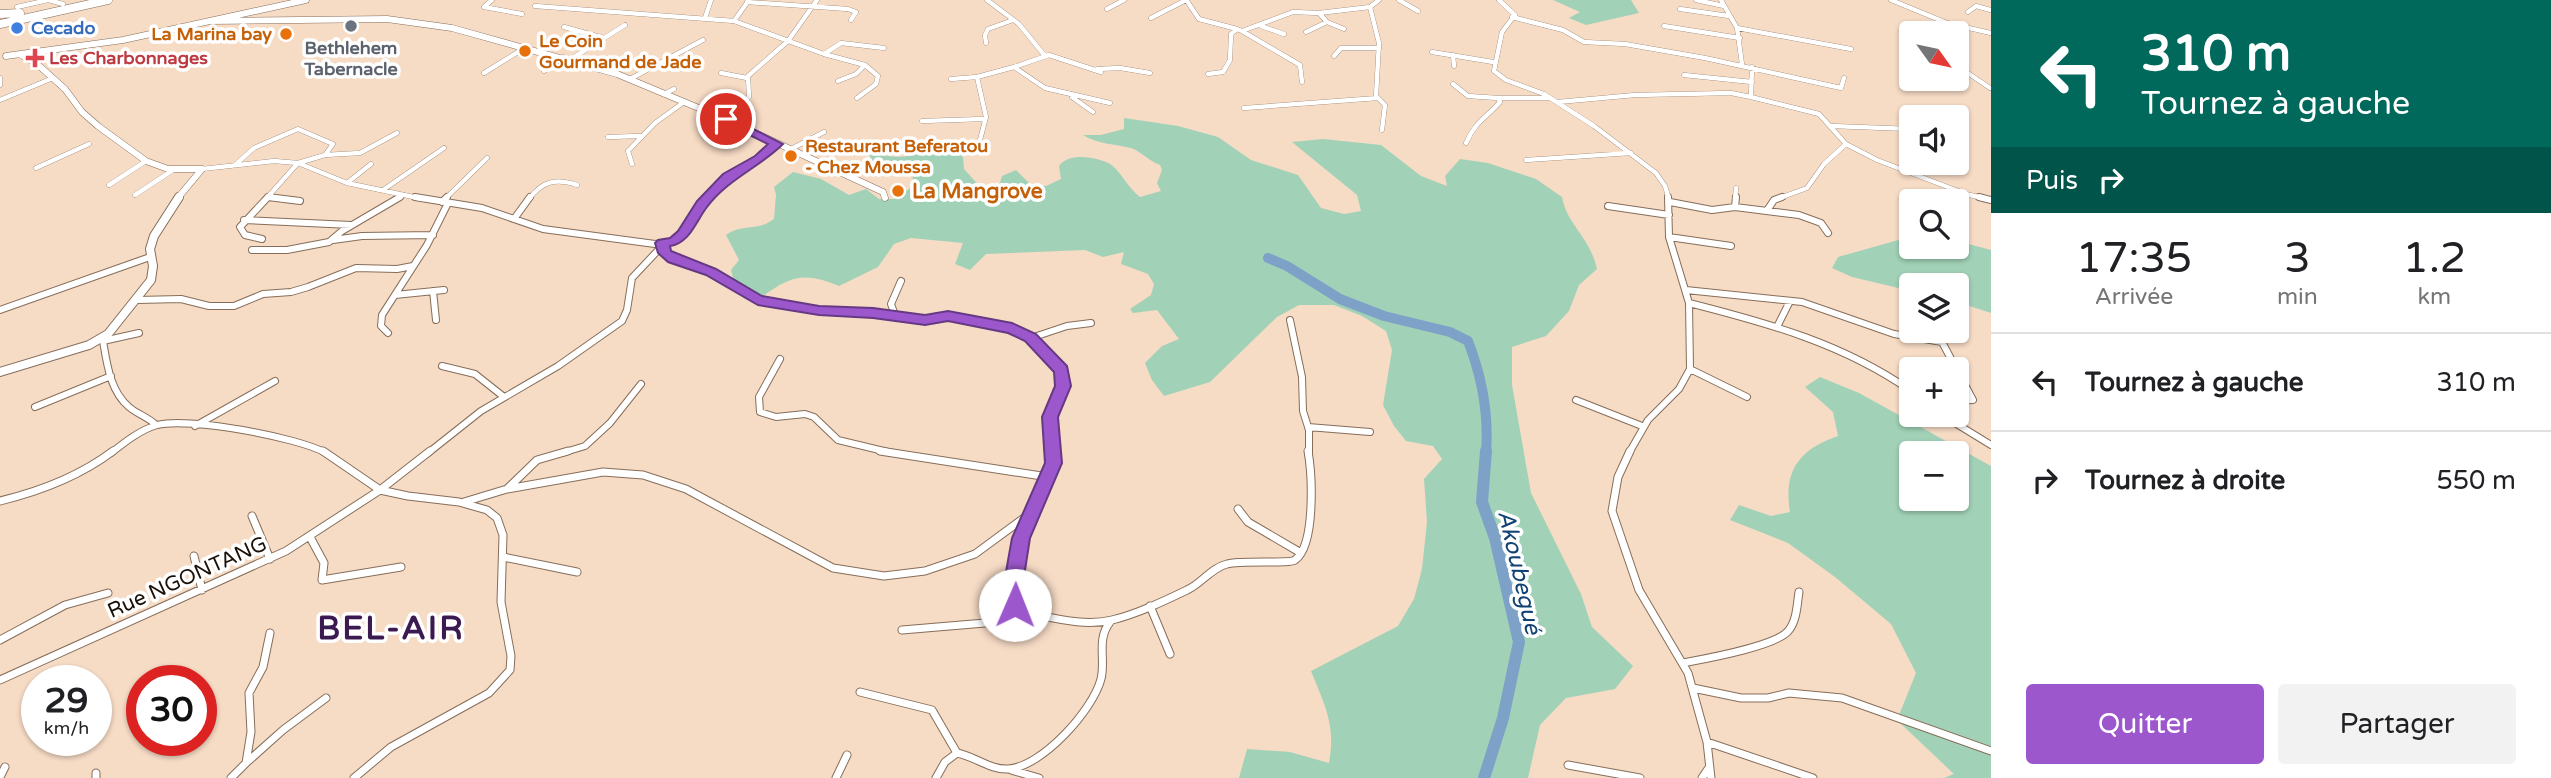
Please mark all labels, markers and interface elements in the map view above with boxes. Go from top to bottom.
place label: Cecado [31,17,95,39]
marker: Bethlehem Tabernacle [343,18,359,34]
marker: Cecado [9,20,25,36]
north arrow [1899,21,1969,91]
map controls [1899,21,1969,511]
place label: La Marina bay [151,23,272,45]
text: 310 m [2141,25,2291,84]
marker: La Marina bay [278,26,294,42]
icon: left [2026,28,2117,119]
place label: Le Coin Gourmand de Jade [539,30,701,73]
place label: Bethlehem Tabernacle [303,37,398,80]
marker: Le Coin Gourmand de Jade [517,43,533,59]
place label: Les Charbonnages [49,47,208,69]
marker: Les Charbonnages [27,50,43,66]
text: Tournez à gauche [2141,85,2410,123]
pin [696,89,756,149]
icon: arrive [707,100,745,138]
button: sound [1899,105,1969,175]
place label: Restaurant Beferatou - Chez Moussa [805,135,988,178]
marker: Restaurant Beferatou - Chez Moussa [783,148,799,164]
icon: right [2092,161,2130,199]
text: Puis [2026,165,2078,196]
place label: La Mangrove [912,179,1043,204]
marker: La Mangrove [890,183,906,199]
button: search [1899,189,1969,259]
text: 17:35 [2076,233,2192,284]
text: 3 [2284,233,2311,284]
text: 1.2 [2403,233,2466,284]
button: layers [1899,273,1969,343]
text: Arrivée [2095,283,2173,311]
text: min [2277,283,2318,311]
text: km [2418,283,2451,311]
button: + [1899,357,1969,427]
icon: left [2026,363,2064,401]
text: Tournez à gauche [2085,367,2304,398]
text: 310 m [2436,367,2516,398]
button: − [1899,441,1969,511]
icon: right [2026,461,2064,499]
text: Tournez à droite [2085,465,2285,496]
text: 550 m [2436,465,2516,496]
water label: Akoubegué [1491,507,1547,639]
street label: Rue NGONTANG [104,531,271,624]
position arrow [978,568,1052,642]
district label: BEL-AIR [317,609,465,648]
speed limit sign: 30 [126,665,217,756]
text: 29 [45,680,88,722]
button: Quitter [2026,684,2264,764]
button: Partager [2278,684,2516,764]
text: km/h [44,717,89,739]

